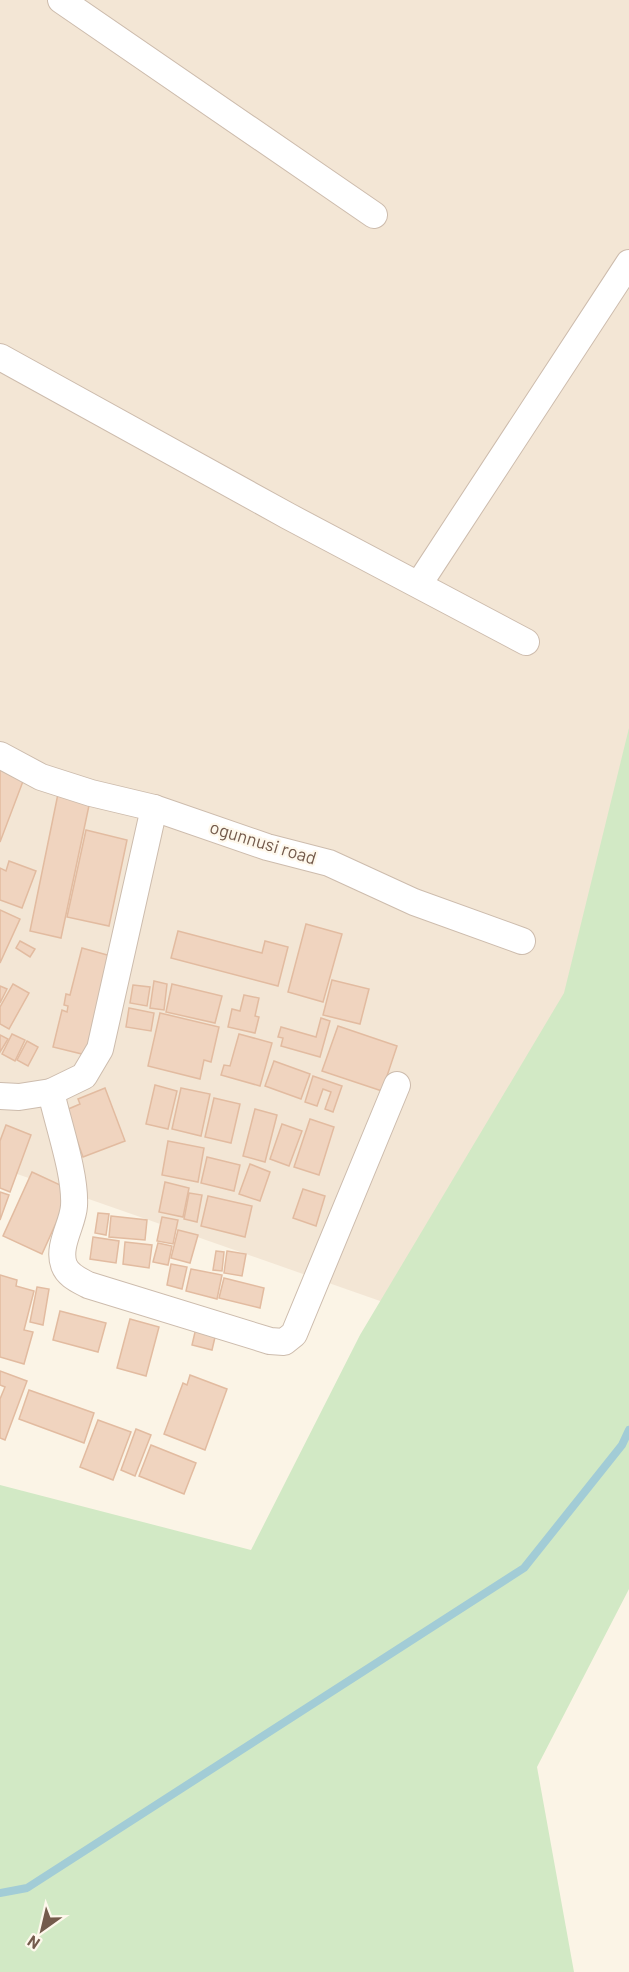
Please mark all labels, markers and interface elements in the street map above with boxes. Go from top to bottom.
street label: ogunnusi road [207,815,319,869]
north arrow [12,1900,72,1960]
text: N [24,1932,43,1954]

